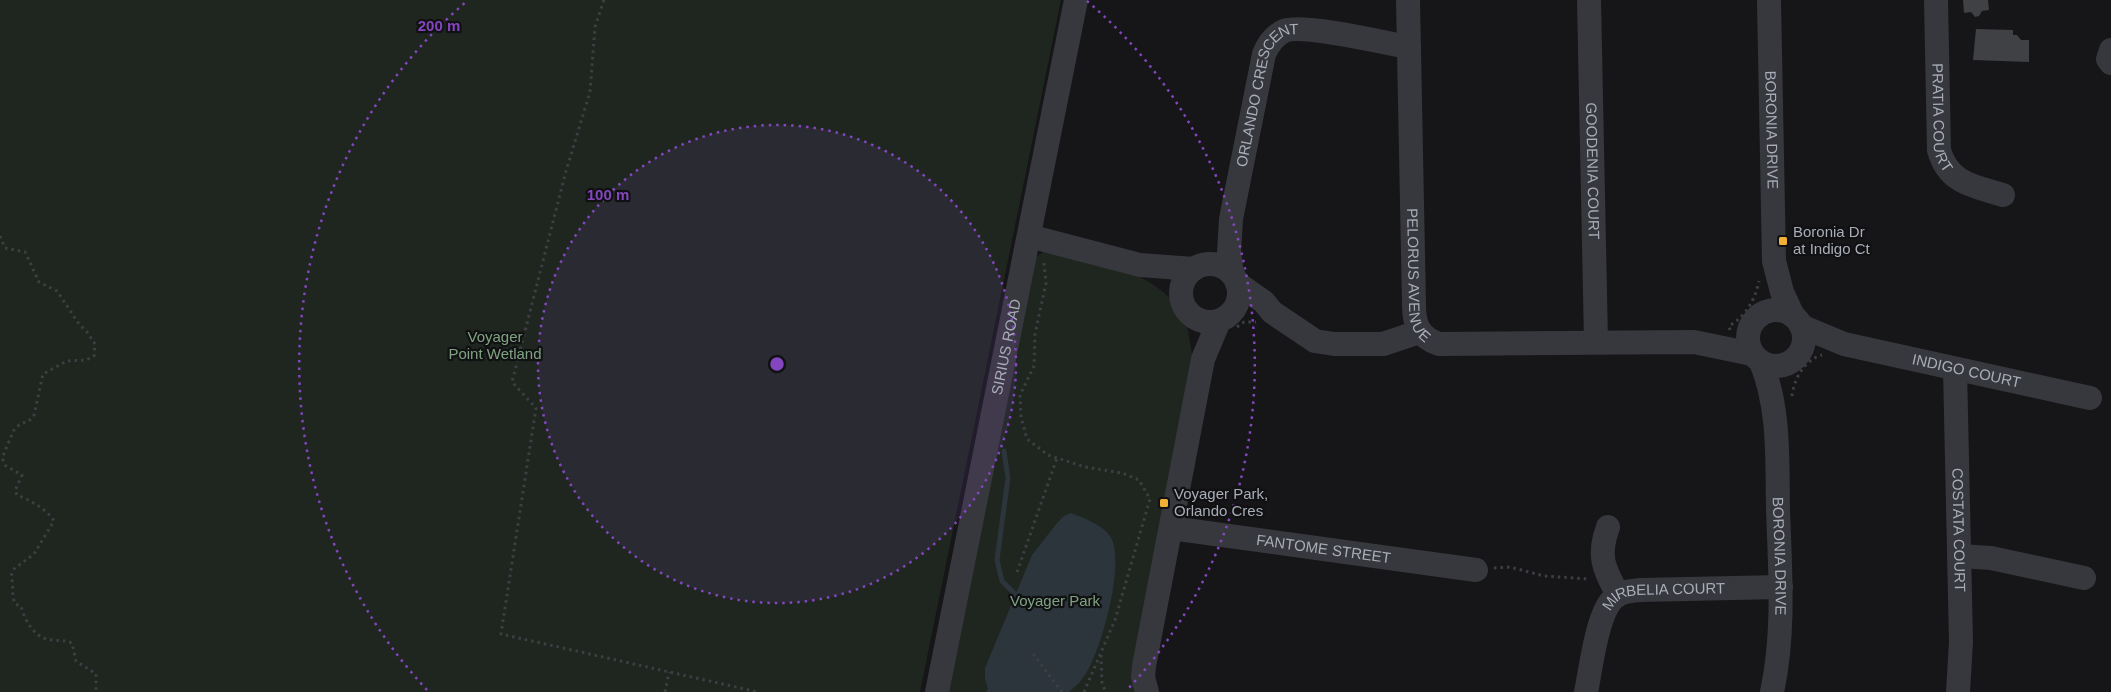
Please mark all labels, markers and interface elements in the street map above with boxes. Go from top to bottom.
text: 200 m [418,17,460,34]
street label: ORLANDO CRESCENT [1233,20,1299,168]
street label: PRATIA COURT [1929,63,1956,175]
street label: BORONIA DRIVE [1762,71,1782,189]
street label: GOODENIA COURT [1583,102,1603,240]
text: 100 m [587,186,629,203]
street label: PELORUS AVENUE [1404,208,1434,345]
place label: Boronia Dr at Indigo Ct [1793,223,1871,257]
marker: Boronia Dr at Indigo Ct [1777,235,1789,247]
street label: SIRIUS ROAD [988,297,1024,396]
park label: Voyager Point Wetland [448,328,542,362]
street label: INDIGO COURT [1911,350,2022,391]
centre of rings [768,355,786,373]
street label: COSTATA COURT [1949,468,1969,592]
place label: Voyager Park, Orlando Cres [1174,485,1268,519]
marker: Voyager Park, Orlando Cres [1158,497,1170,509]
street label: BORONIA DRIVE [1770,497,1790,615]
street label: FANTOME STREET [1255,531,1392,566]
street label: MIRBELIA COURT [1598,579,1725,613]
park label: Voyager Park [1010,592,1101,609]

